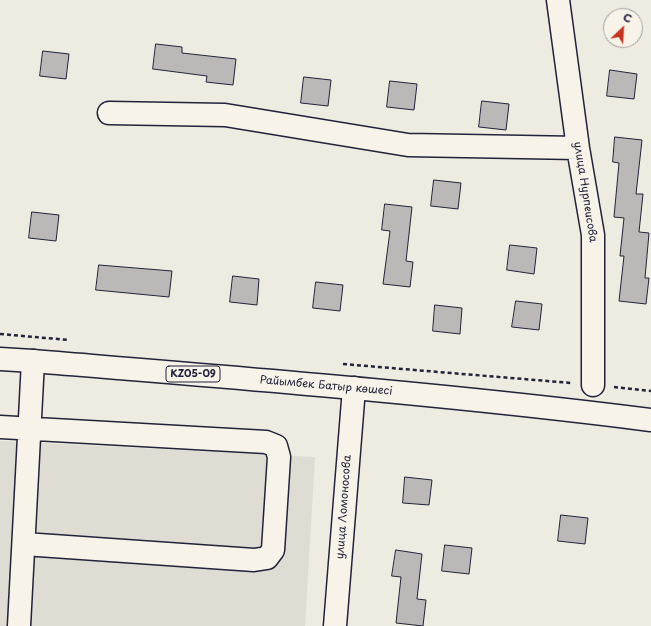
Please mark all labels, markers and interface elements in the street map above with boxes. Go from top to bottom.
north arrow [603,8,643,48]
text: С [621,8,635,27]
street label: улица Нурпеисова [571,141,599,243]
road number: KZ05-09 [166,366,220,382]
street label: Райымбек Батыр көшесі [259,374,393,398]
street label: улица Ломоносова [334,455,354,559]

